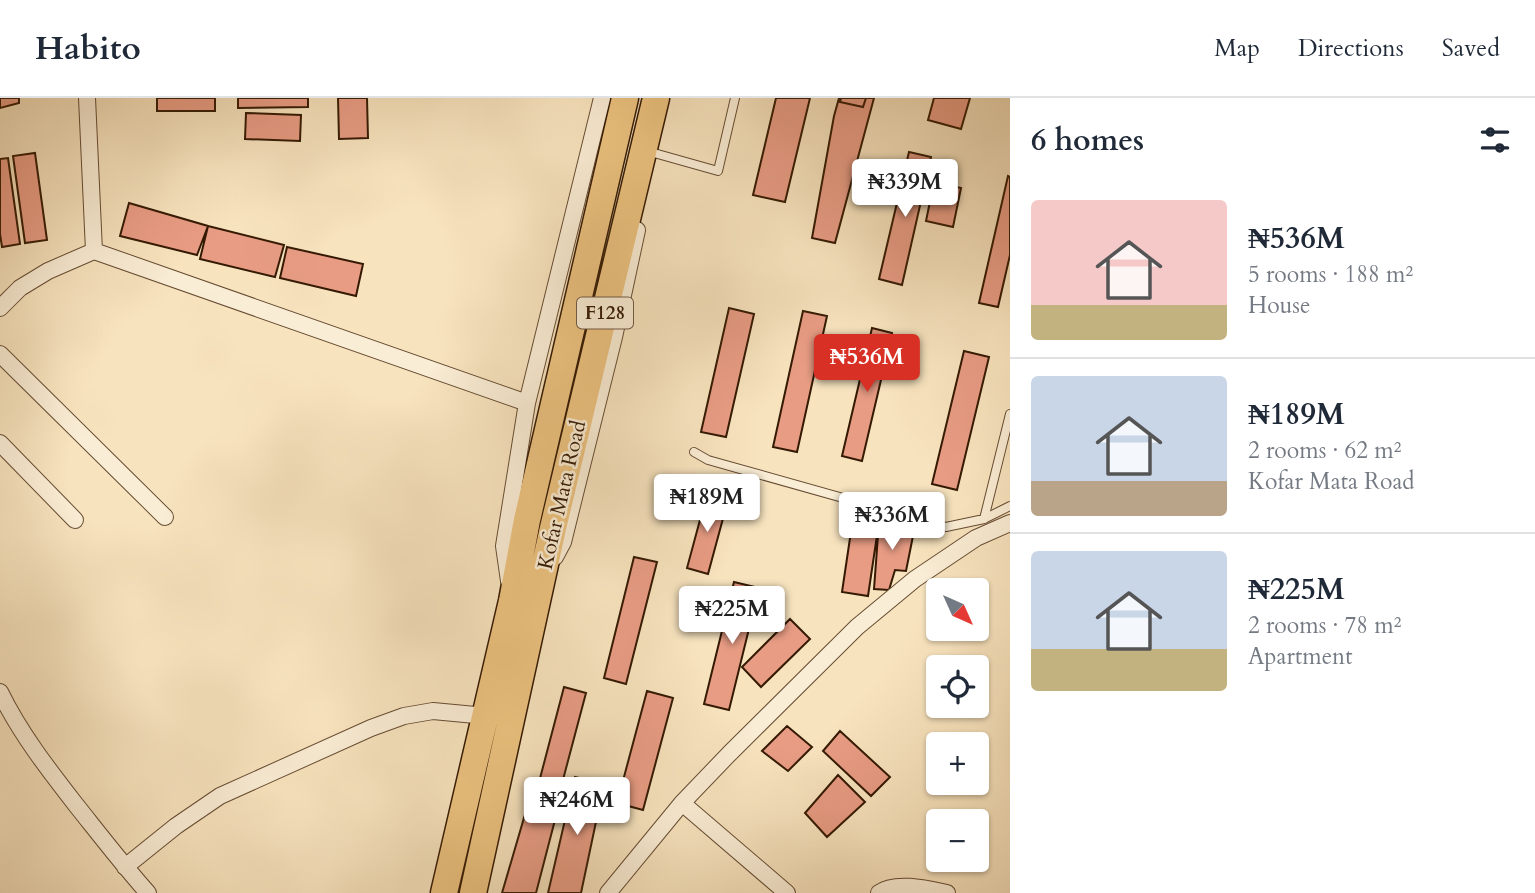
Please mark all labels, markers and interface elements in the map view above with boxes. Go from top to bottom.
text: Habito [35,26,141,71]
text: Map [1214,32,1260,65]
text: Directions [1298,32,1404,65]
text: Saved [1442,32,1500,65]
text: 6 homes [1031,120,1144,161]
icon: filters [1476,121,1514,159]
pin: ₦339M [856,159,954,219]
text: ₦339M [868,166,942,197]
text: ₦536M [1248,218,1345,259]
icon: home [1087,228,1171,312]
text: 5 rooms · 188 m² [1248,259,1413,290]
text: House [1248,290,1310,321]
road number: F128 [577,298,633,328]
pin: ₦536M [818,334,916,394]
text: ₦536M [830,341,904,372]
text: ₦189M [1248,394,1345,435]
icon: home [1087,404,1171,488]
street label: Kofar Mata Road [531,418,593,572]
text: 2 rooms · 62 m² [1248,435,1401,466]
text: Kofar Mata Road [1248,466,1415,497]
pin: ₦189M [658,474,756,534]
text: ₦189M [670,481,744,512]
pin: ₦336M [843,492,941,552]
text: ₦336M [855,499,929,530]
text: ₦225M [1248,569,1345,610]
north arrow [926,578,989,640]
map controls [926,578,989,872]
icon: home [1087,579,1171,663]
pin: ₦225M [683,587,781,646]
text: ₦225M [695,593,769,624]
text: 2 rooms · 78 m² [1248,610,1401,641]
text: Apartment [1248,641,1352,672]
button: locate [926,655,989,718]
button: + [926,732,989,795]
pin: ₦246M [528,778,626,837]
text: ₦246M [540,784,614,815]
button: − [926,809,989,872]

